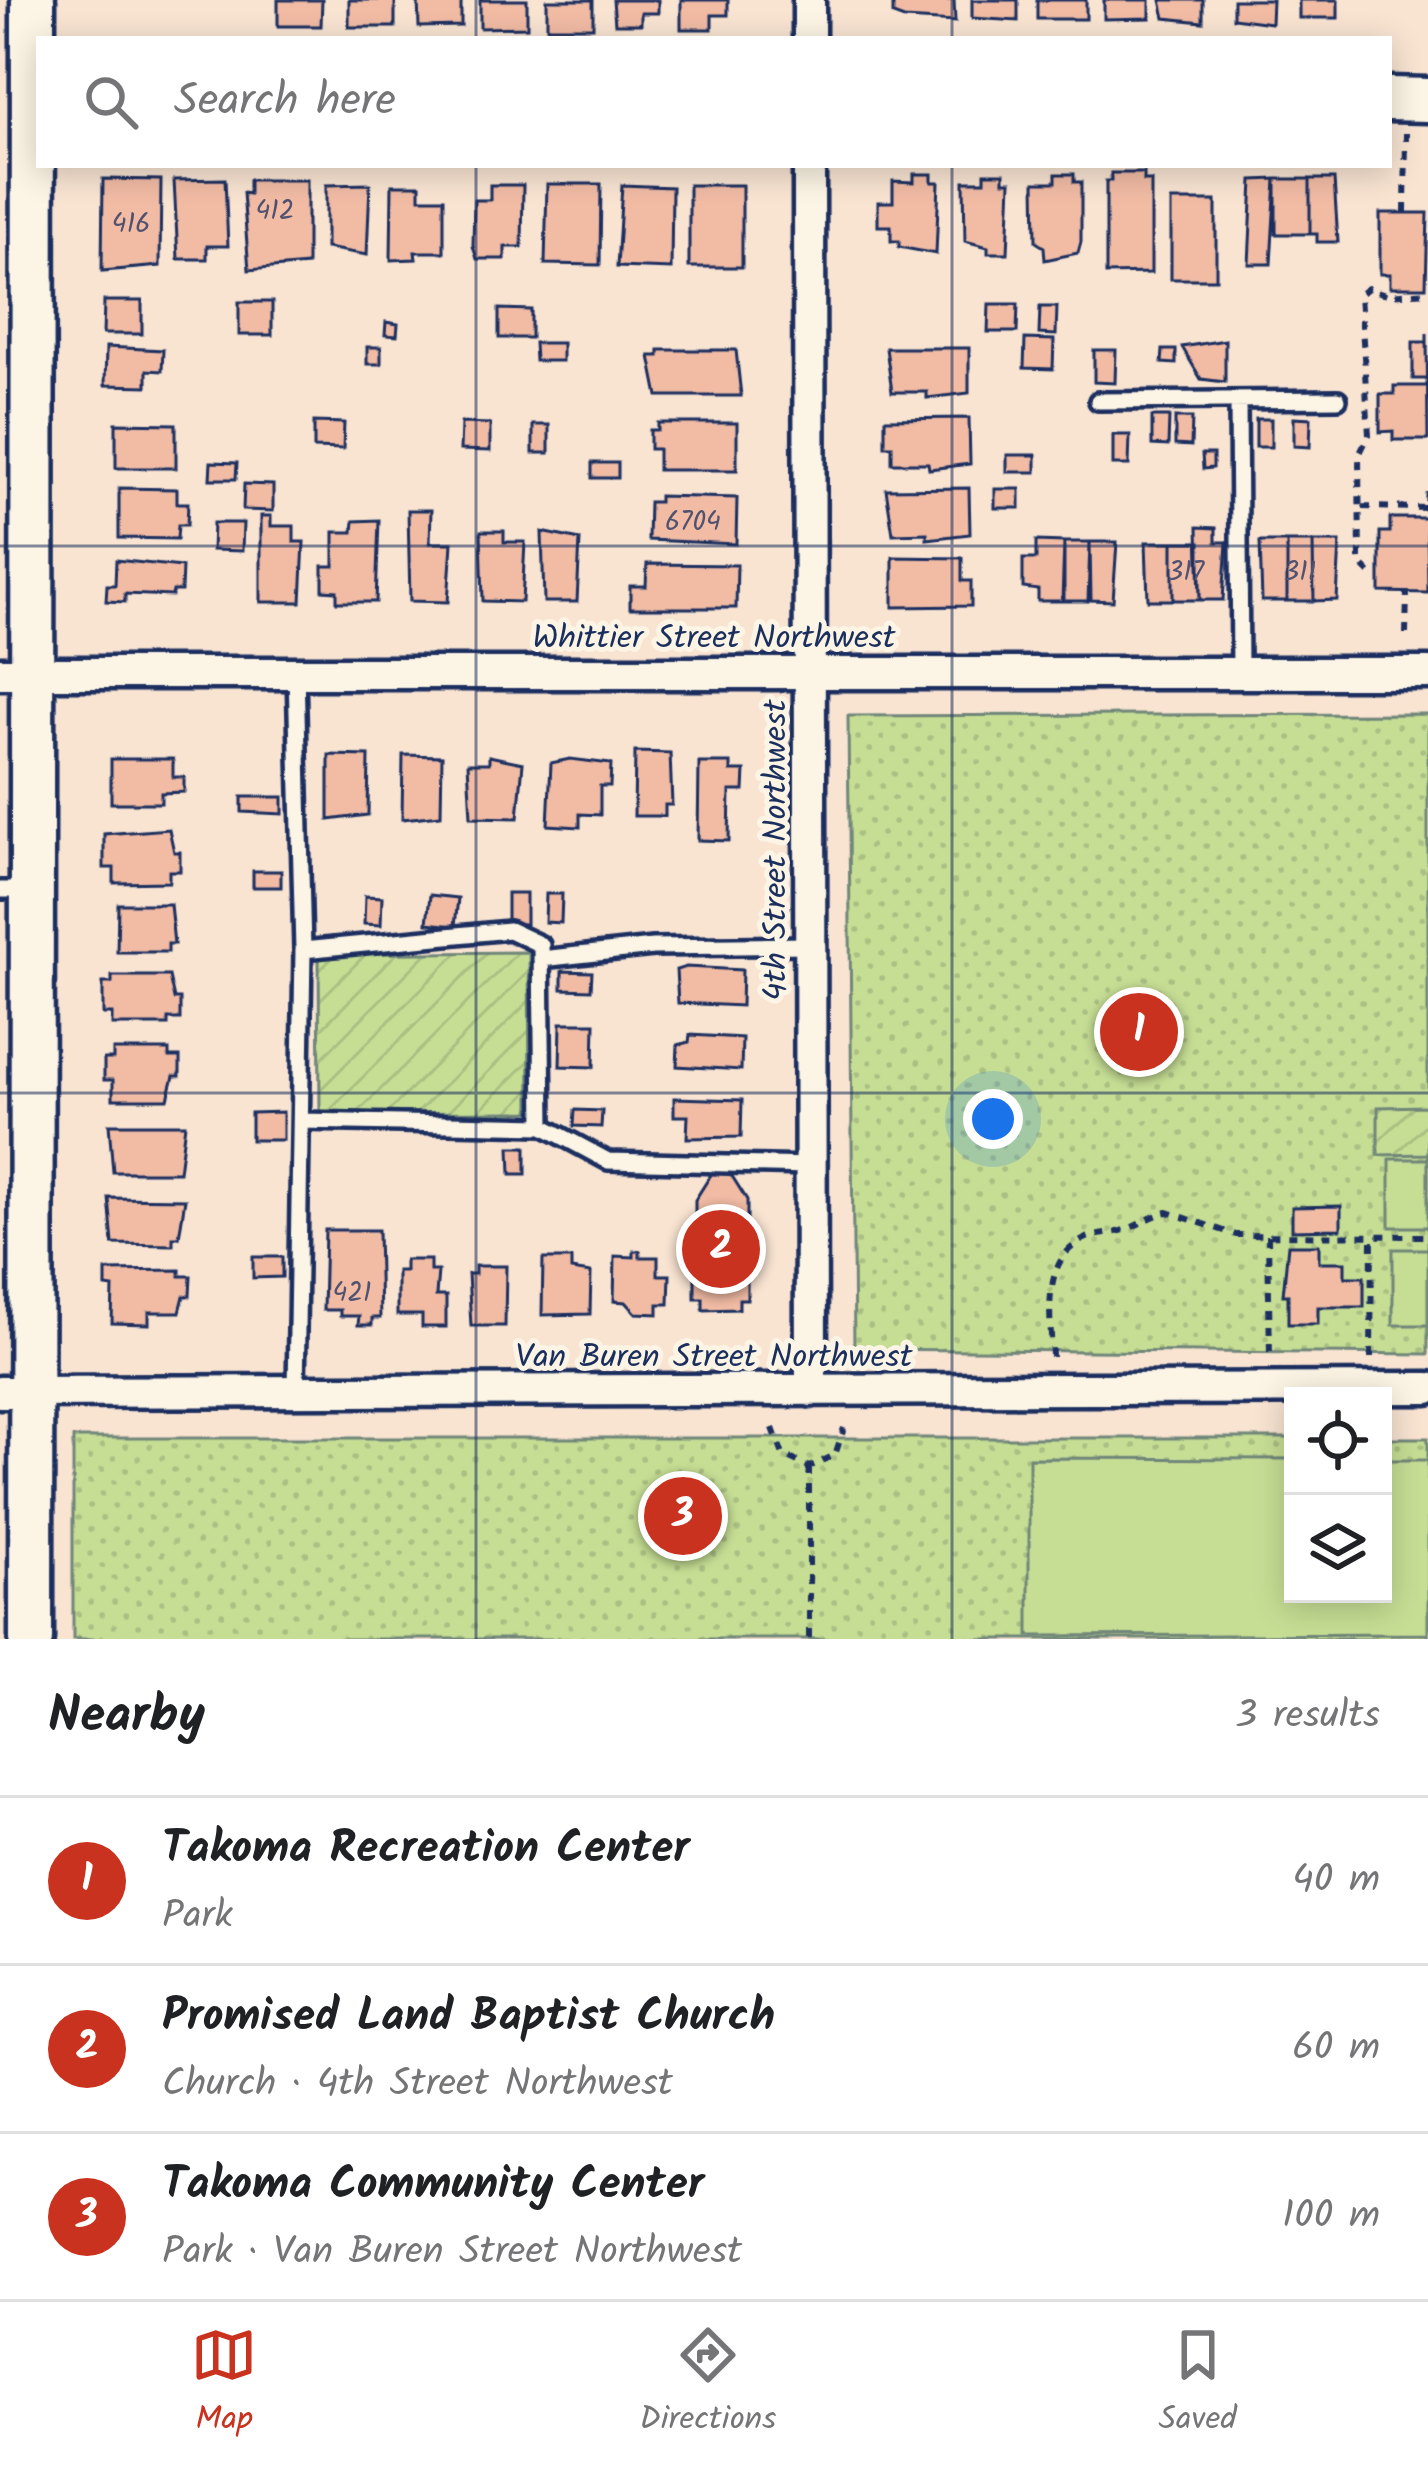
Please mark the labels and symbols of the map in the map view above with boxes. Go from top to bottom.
house number: 412 [255,190,295,233]
house number: 416 [112,203,150,246]
house number: 6704 [665,501,721,544]
house number: 317 [1168,551,1206,594]
house number: 311 [1284,551,1316,594]
street label: Whittier Street Northwest [532,613,897,666]
street label: 4th Street Northwest [751,698,804,1001]
pin: 1 [1100,987,1178,1077]
your location [963,1089,1023,1149]
pin: 2 [682,1204,760,1294]
house number: 421 [332,1272,372,1315]
street label: Van Buren Street Northwest [516,1332,914,1385]
pin: 3 [644,1471,722,1561]

